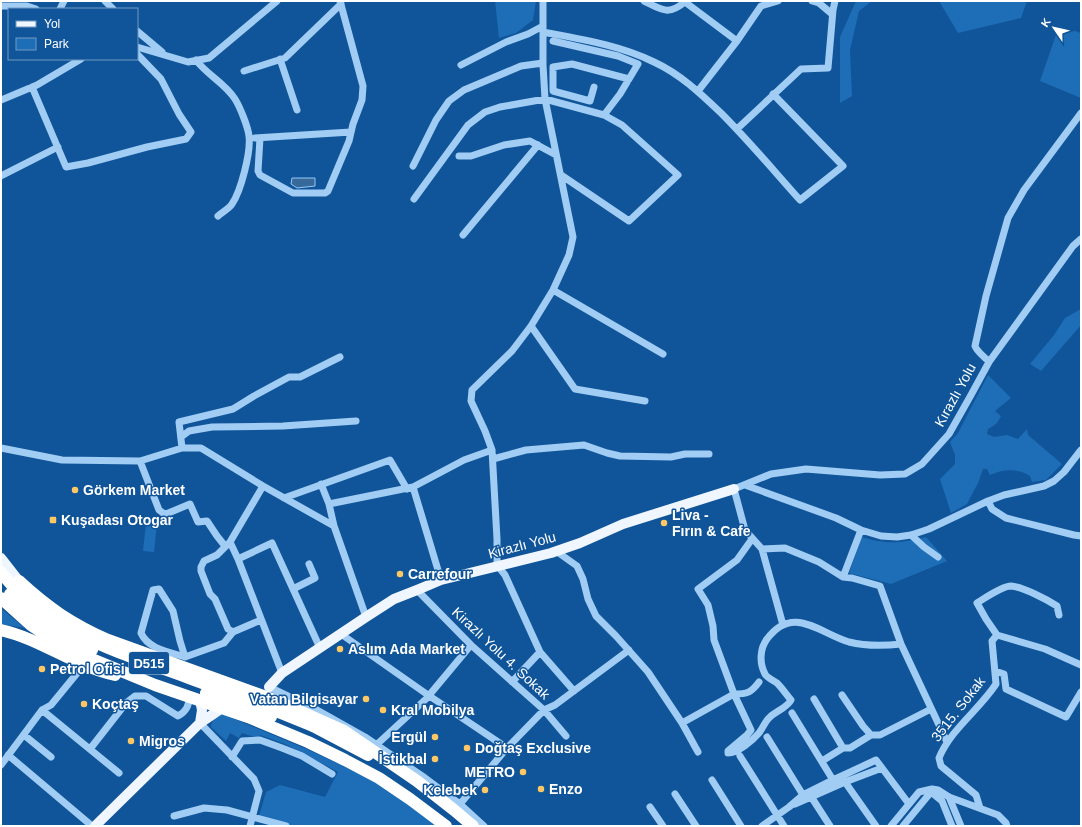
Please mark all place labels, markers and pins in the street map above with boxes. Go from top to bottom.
place label: Görkem Market [83,482,185,498]
marker: Görkem Market [70,485,80,495]
place label: Liva - Fırın & Cafe [672,507,751,539]
place label: Kuşadası Otogar [61,512,174,528]
marker: Kuşadası Otogar [48,515,58,525]
marker: Liva - Fırın & Cafe [659,518,669,528]
place label: Carrefour [408,566,472,582]
marker: Carrefour [395,569,405,579]
place label: Aslım Ada Market [348,641,465,657]
marker: Aslım Ada Market [335,644,345,654]
place label: Petrol Ofisi [50,661,125,677]
marker: Petrol Ofisi [37,664,47,674]
place label: Vatan Bilgisayar [250,691,359,707]
marker: Vatan Bilgisayar [361,694,371,704]
place label: Koçtaş [92,696,139,712]
marker: Koçtaş [79,699,89,709]
place label: Kral Mobilya [391,702,474,718]
marker: Kral Mobilya [378,705,388,715]
place label: Ergül [391,729,427,745]
marker: Ergül [430,732,440,742]
place label: Migros [139,733,185,749]
marker: Migros [126,736,136,746]
place label: Doğtaş Exclusive [475,740,591,756]
marker: Doğtaş Exclusive [462,743,472,753]
place label: İstikbal [379,751,427,767]
marker: İstikbal [430,754,440,764]
place label: METRO [464,764,515,780]
marker: METRO [518,767,528,777]
place label: Enzo [549,781,582,797]
place label: Kelebek [423,782,477,798]
marker: Enzo [536,784,546,794]
marker: Kelebek [480,785,490,795]

